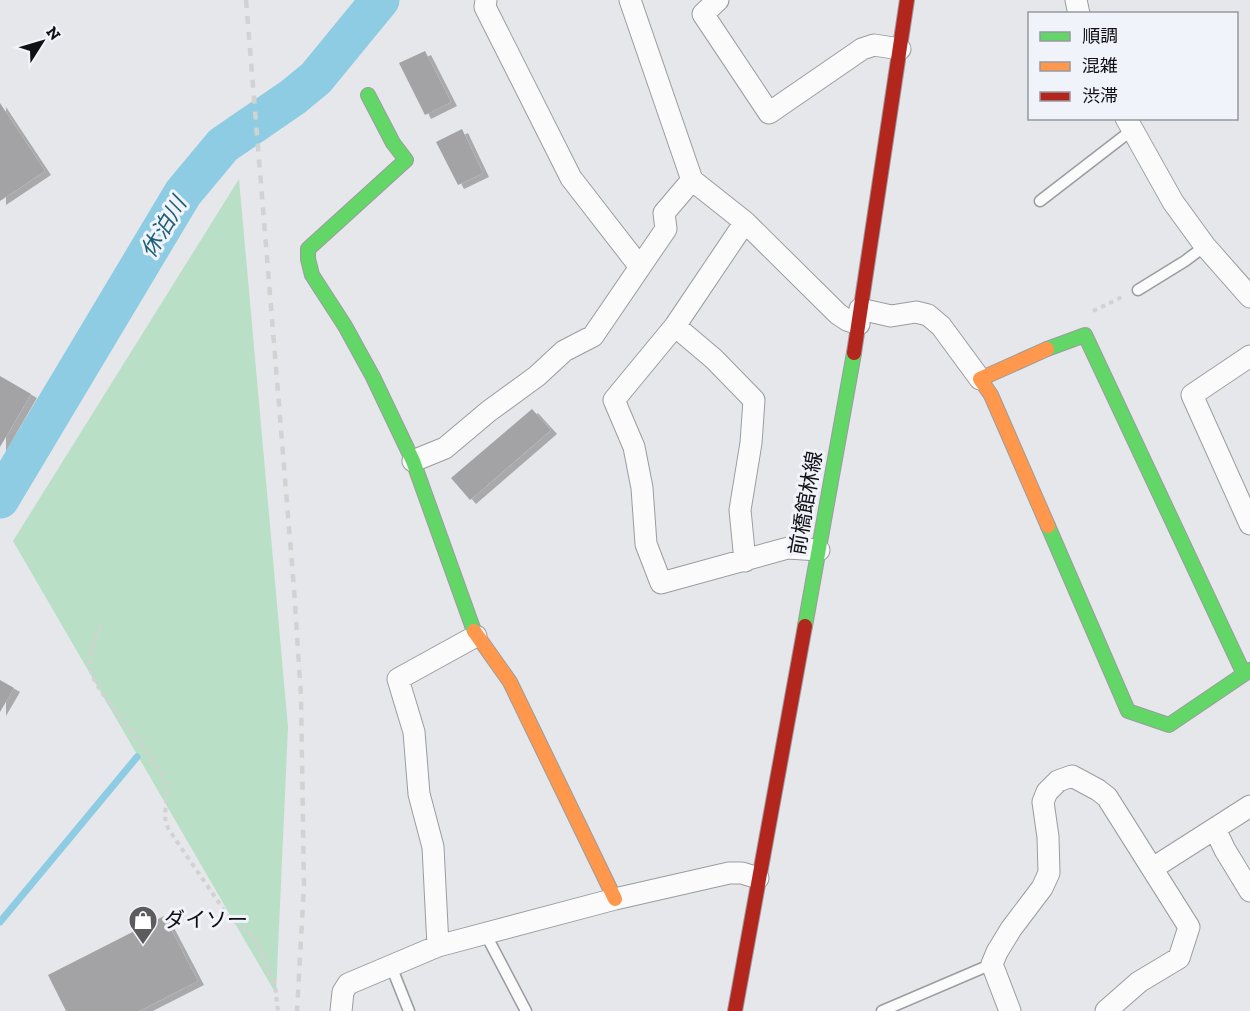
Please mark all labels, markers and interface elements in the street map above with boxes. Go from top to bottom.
north arrow [12,12,72,72]
legend [1028,12,1238,120]
text: N [42,23,65,44]
text: 順調 [1082,25,1118,47]
text: 混雑 [1082,55,1118,77]
text: 渋滞 [1082,85,1118,107]
water label: 休泊川 [135,190,193,263]
street label: 前橋館林線 [784,449,827,557]
shop icon: ダイソー [127,904,159,946]
place label: ダイソー [164,907,248,932]

